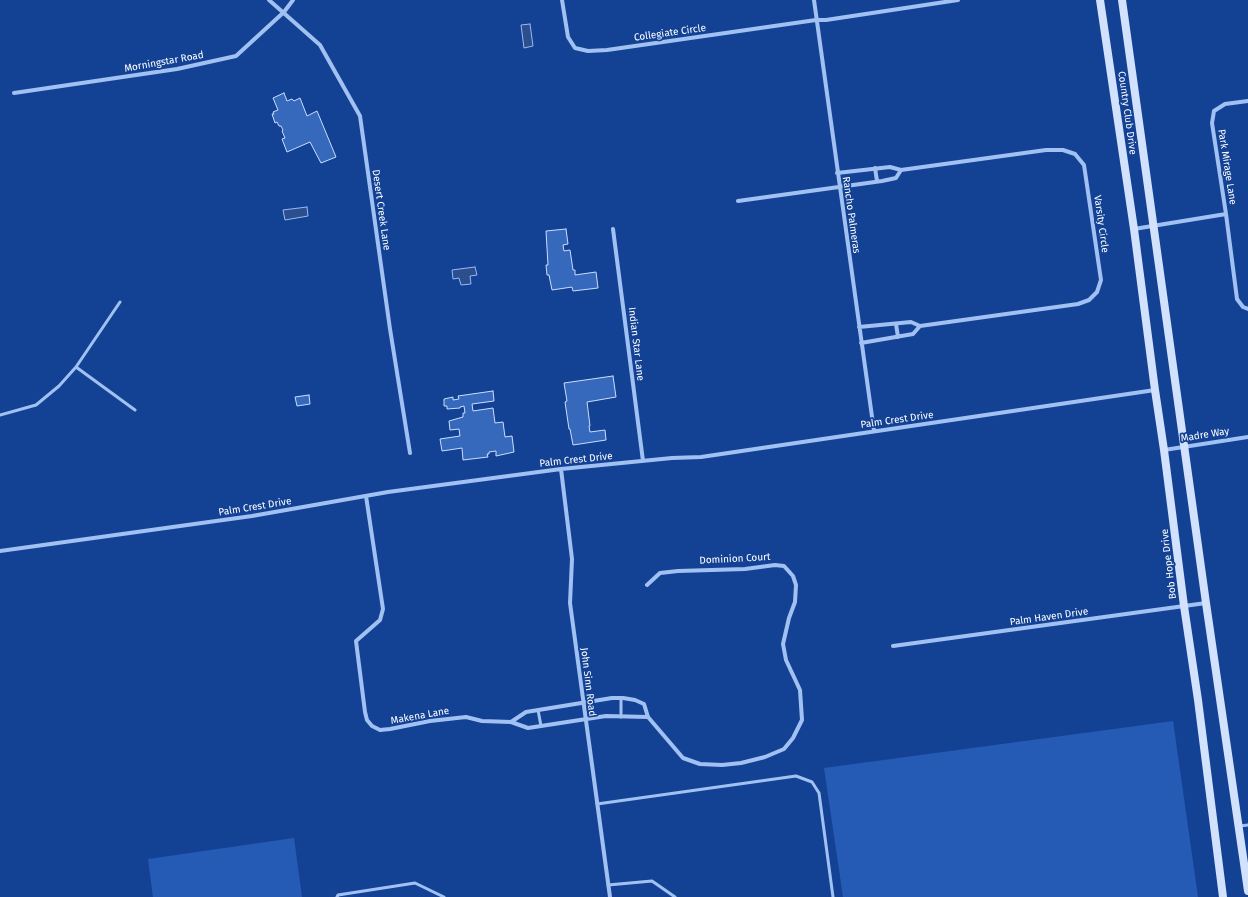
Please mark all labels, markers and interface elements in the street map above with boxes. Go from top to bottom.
street label: Collegiate Circle [633,22,707,44]
street label: Morningstar Road [123,49,205,75]
street label: Country Club Drive [1115,70,1139,156]
street label: Park Mirage Lane [1215,128,1239,206]
street label: Desert Creek Lane [369,169,393,251]
street label: Rancho Palmeras [840,176,862,254]
street label: Varsity Circle [1091,194,1111,254]
street label: Indian Star Lane [626,306,646,382]
street label: Palm Crest Drive [860,409,934,431]
street label: Madre Way [1180,425,1230,445]
street label: Palm Crest Drive [539,450,613,470]
street label: Palm Crest Drive [218,495,292,519]
street label: Bob Hope Drive [1159,528,1179,600]
street label: Dominion Court [699,551,771,567]
street label: Palm Haven Drive [1009,606,1089,628]
street label: John Sinn Road [578,647,598,717]
street label: Makena Lane [390,705,450,727]

